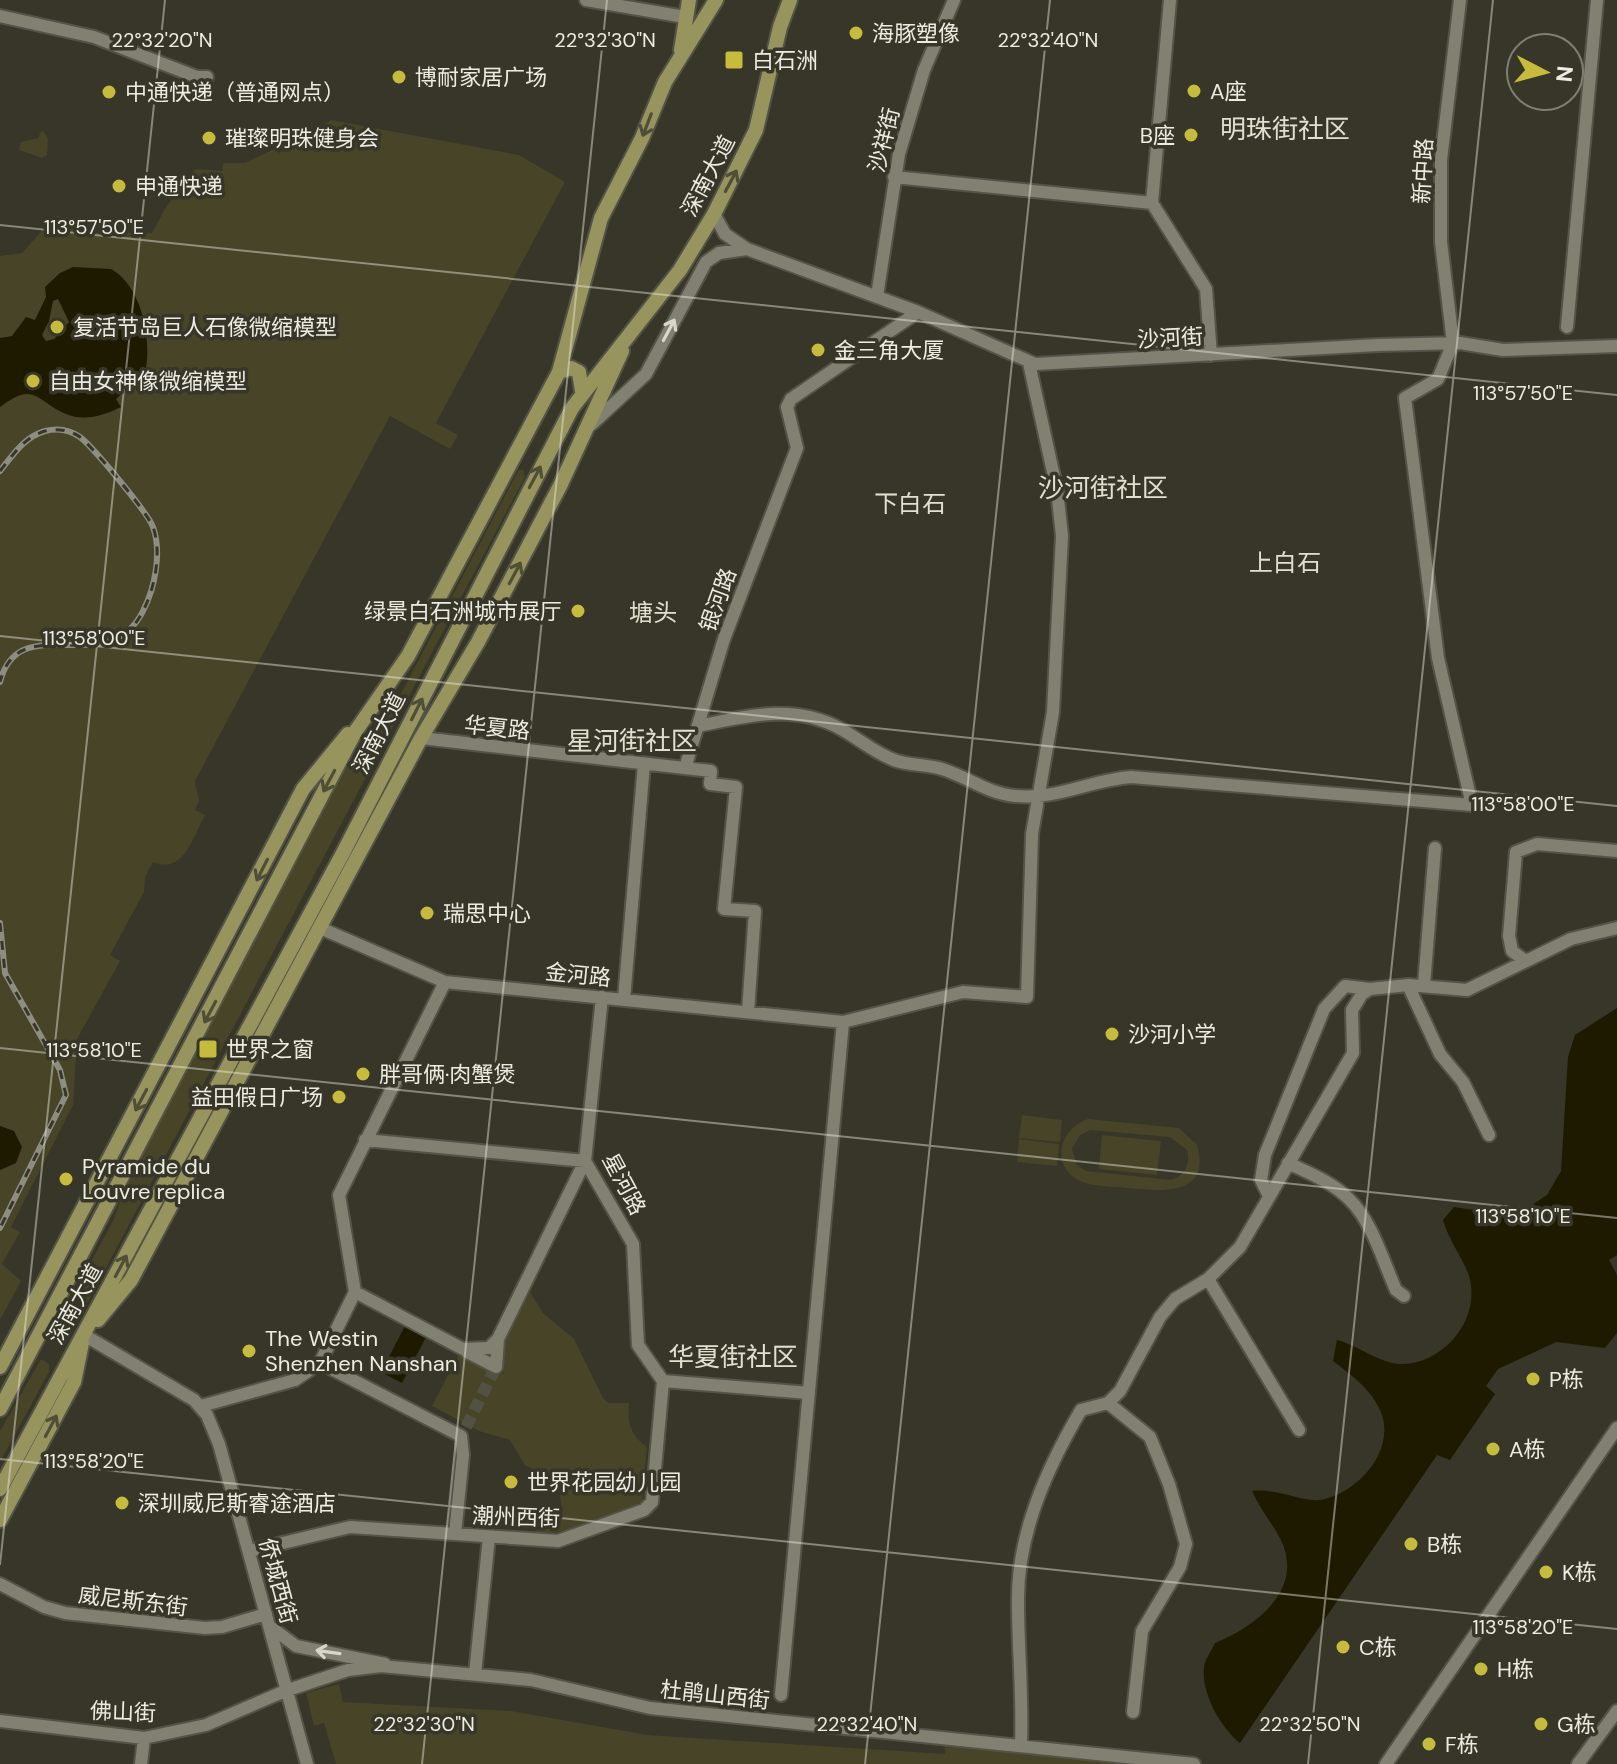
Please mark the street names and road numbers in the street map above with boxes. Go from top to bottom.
street label: 沙祥街 [862,104,906,176]
street label: 深南大道 [675,130,741,222]
street label: 新中路 [1407,137,1439,205]
street label: 沙河街 [1136,322,1204,354]
street label: 银河路 [693,564,743,636]
street label: 深南大道 [346,687,412,779]
street label: 华夏路 [463,710,531,746]
street label: 金河路 [544,957,612,993]
street label: 星河路 [596,1148,652,1220]
street label: 深南大道 [41,1258,109,1350]
street label: 潮州西街 [472,1501,560,1533]
street label: 侨城西街 [253,1535,303,1627]
street label: 威尼斯东街 [77,1580,189,1622]
street label: 杜鹃山西街 [659,1675,771,1715]
street label: 佛山街 [90,1696,156,1728]

